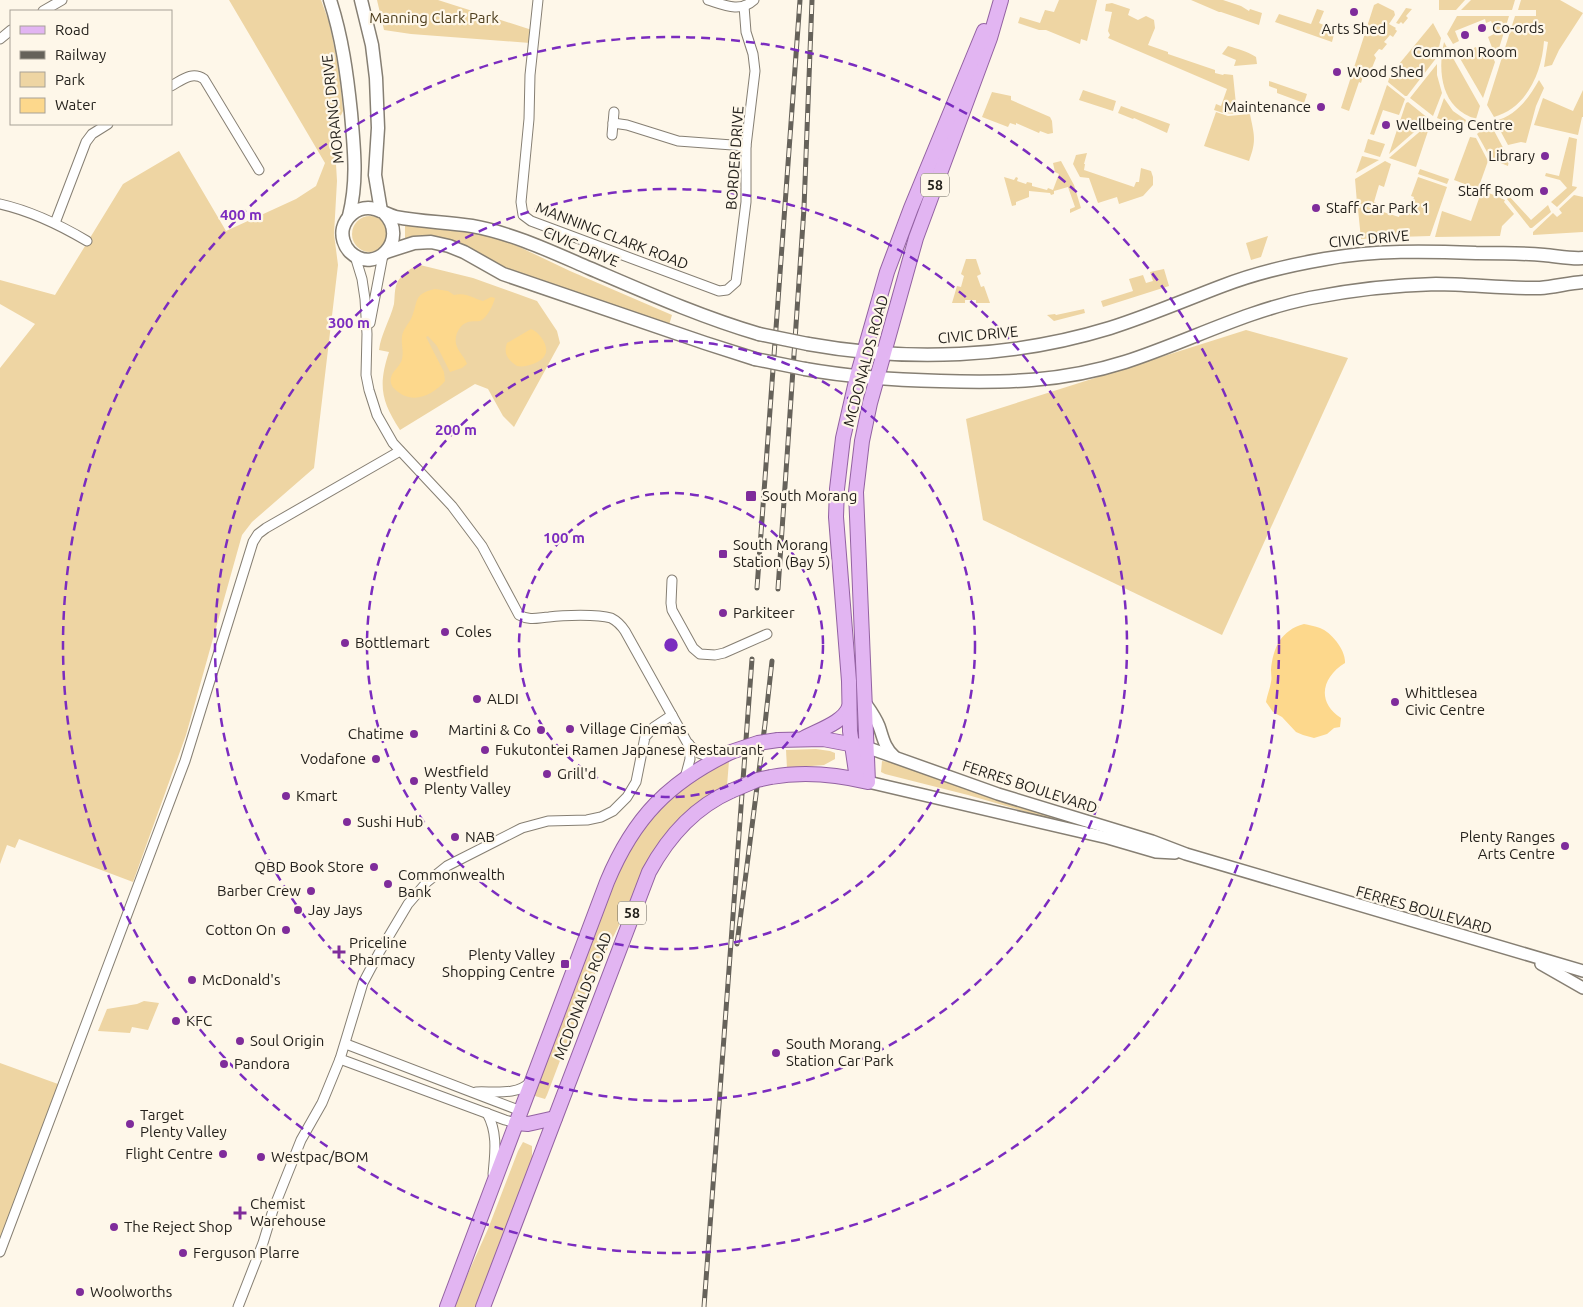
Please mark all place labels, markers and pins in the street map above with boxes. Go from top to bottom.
marker: Arts Shed [1348,6,1360,18]
place label: Co-ords [1492,19,1544,36]
place label: Arts Shed [1322,20,1386,37]
marker: Co-ords [1476,22,1488,34]
marker: Common Room [1459,29,1471,41]
place label: Common Room [1413,43,1517,60]
place label: Wood Shed [1347,63,1424,80]
marker: Wood Shed [1331,66,1343,78]
place label: Maintenance [1224,98,1311,115]
marker: Maintenance [1315,101,1327,113]
place label: Wellbeing Centre [1396,116,1513,133]
marker: Wellbeing Centre [1380,119,1392,131]
place label: Library [1488,147,1535,164]
marker: Library [1539,150,1551,162]
place label: Staff Room [1458,182,1534,199]
marker: Staff Room [1538,185,1550,197]
place label: Staff Car Park 1 [1326,199,1430,216]
marker: Staff Car Park 1 [1310,202,1322,214]
place label: South Morang [762,487,857,504]
marker: South Morang [744,489,758,503]
place label: South Morang Station (Bay 5) [733,536,831,570]
marker: South Morang Station (Bay 5) [717,548,729,560]
place label: Parkiteer [733,604,795,621]
marker: Parkiteer [717,607,729,619]
place label: Coles [455,623,492,640]
marker: Coles [439,626,451,638]
place label: Bottlemart [355,634,430,651]
centre of rings [662,636,680,654]
marker: Bottlemart [339,637,351,649]
place label: Whittlesea Civic Centre [1405,684,1485,718]
place label: ALDI [487,690,519,707]
marker: ALDI [471,693,483,705]
marker: Whittlesea Civic Centre [1389,696,1401,708]
place label: Village Cinemas [580,720,686,737]
place label: Martini & Co [448,721,531,738]
marker: Village Cinemas [564,723,576,735]
marker: Martini & Co [535,724,547,736]
place label: Chatime [348,725,404,742]
marker: Chatime [408,728,420,740]
place label: Fukutontei Ramen Japanese Restaurant [495,741,763,758]
marker: Fukutontei Ramen Japanese Restaurant [479,744,491,756]
place label: Vodafone [300,750,366,767]
marker: Vodafone [370,753,382,765]
place label: Westfield Plenty Valley [424,763,511,797]
place label: Grill'd [557,765,597,782]
marker: Grill'd [541,768,553,780]
marker: Westfield Plenty Valley [408,775,420,787]
place label: Kmart [296,787,337,804]
marker: Kmart [280,790,292,802]
place label: Sushi Hub [357,813,423,830]
marker: Sushi Hub [341,816,353,828]
place label: NAB [465,828,495,845]
place label: Plenty Ranges Arts Centre [1460,828,1555,862]
marker: NAB [449,831,461,843]
marker: Plenty Ranges Arts Centre [1559,840,1571,852]
place label: QBD Book Store [254,858,364,875]
marker: QBD Book Store [368,861,380,873]
place label: Commonwealth Bank [398,866,505,900]
marker: Commonwealth Bank [382,878,394,890]
place label: Barber Crew [217,882,301,899]
marker: Barber Crew [305,885,317,897]
place label: Jay Jays [308,901,363,918]
marker: Jay Jays [292,904,304,916]
place label: Cotton On [205,921,276,938]
marker: Cotton On [280,924,292,936]
place label: Priceline Pharmacy [349,934,415,968]
marker: Priceline Pharmacy [333,946,345,958]
place label: Plenty Valley Shopping Centre [442,946,555,980]
marker: Plenty Valley Shopping Centre [559,958,571,970]
place label: McDonald's [202,971,280,988]
marker: McDonald's [186,974,198,986]
place label: KFC [186,1012,212,1029]
marker: KFC [170,1015,182,1027]
place label: Soul Origin [250,1032,324,1049]
marker: Soul Origin [234,1035,246,1047]
place label: South Morang Station Car Park [786,1035,894,1069]
marker: South Morang Station Car Park [770,1047,782,1059]
place label: Pandora [234,1055,290,1072]
marker: Pandora [218,1058,230,1070]
place label: Target Plenty Valley [140,1106,227,1140]
marker: Target Plenty Valley [124,1118,136,1130]
place label: Flight Centre [125,1145,213,1162]
marker: Flight Centre [217,1148,229,1160]
place label: Westpac/BOM [271,1148,369,1165]
marker: Westpac/BOM [255,1151,267,1163]
place label: Chemist Warehouse [250,1195,326,1229]
marker: Chemist Warehouse [234,1207,246,1219]
place label: The Reject Shop [124,1218,232,1235]
marker: The Reject Shop [108,1221,120,1233]
place label: Ferguson Plarre [193,1244,300,1261]
marker: Ferguson Plarre [177,1247,189,1259]
place label: Woolworths [90,1283,172,1300]
marker: Woolworths [74,1286,86,1298]

